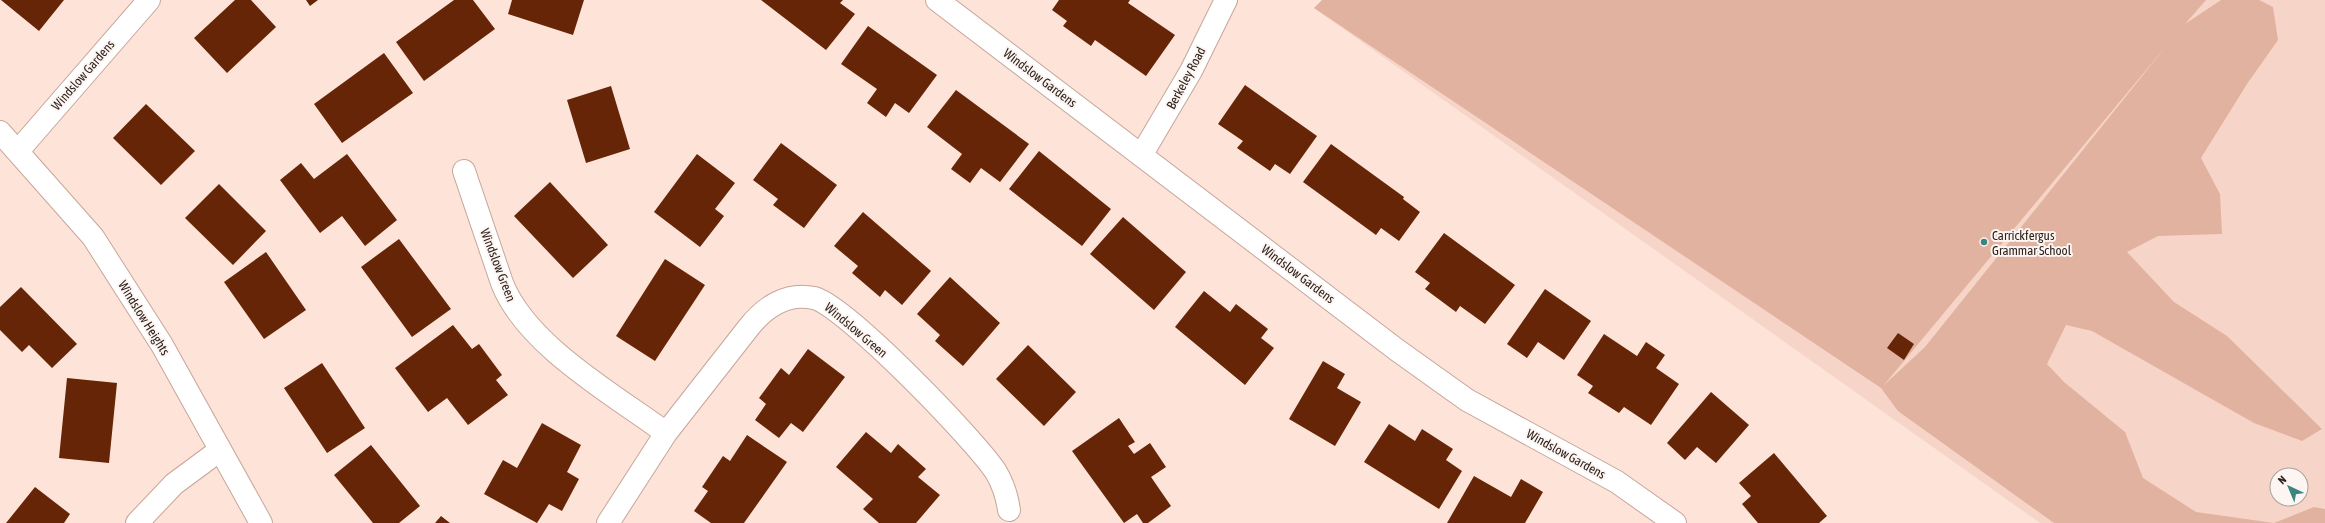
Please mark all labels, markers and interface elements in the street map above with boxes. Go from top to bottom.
street label: Windslow Gardens [48,37,118,113]
street label: Berkeley Road [1163,44,1209,112]
street label: Windslow Gardens [1000,46,1080,111]
street label: Windslow Green [477,226,519,304]
place label: Carrickfergus Grammar School [1992,228,2072,258]
marker: Carrickfergus Grammar School [1979,237,1989,247]
street label: Windslow Gardens [1258,242,1338,307]
street label: Windslow Heights [115,278,173,358]
street label: Windslow Green [822,299,890,361]
street label: Windslow Gardens [1524,426,1608,482]
north arrow [2269,467,2309,507]
text: N [2276,473,2289,486]

